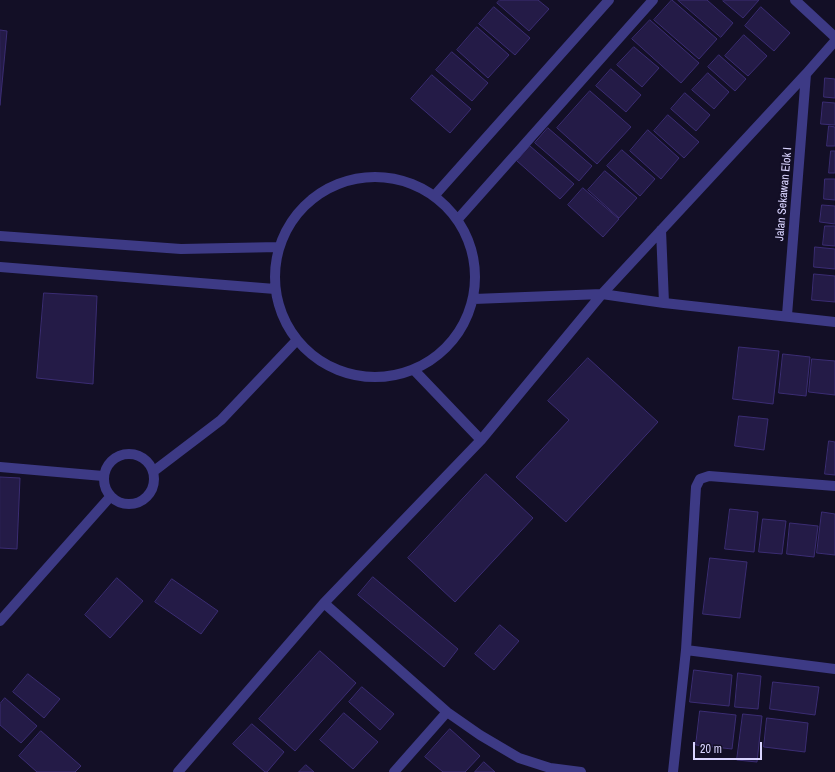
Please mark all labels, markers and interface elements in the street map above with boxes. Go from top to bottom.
street label: Jalan Sekawan Elok I [773,147,795,241]
scale bar [695,734,764,760]
text: 20 m [700,741,722,757]

